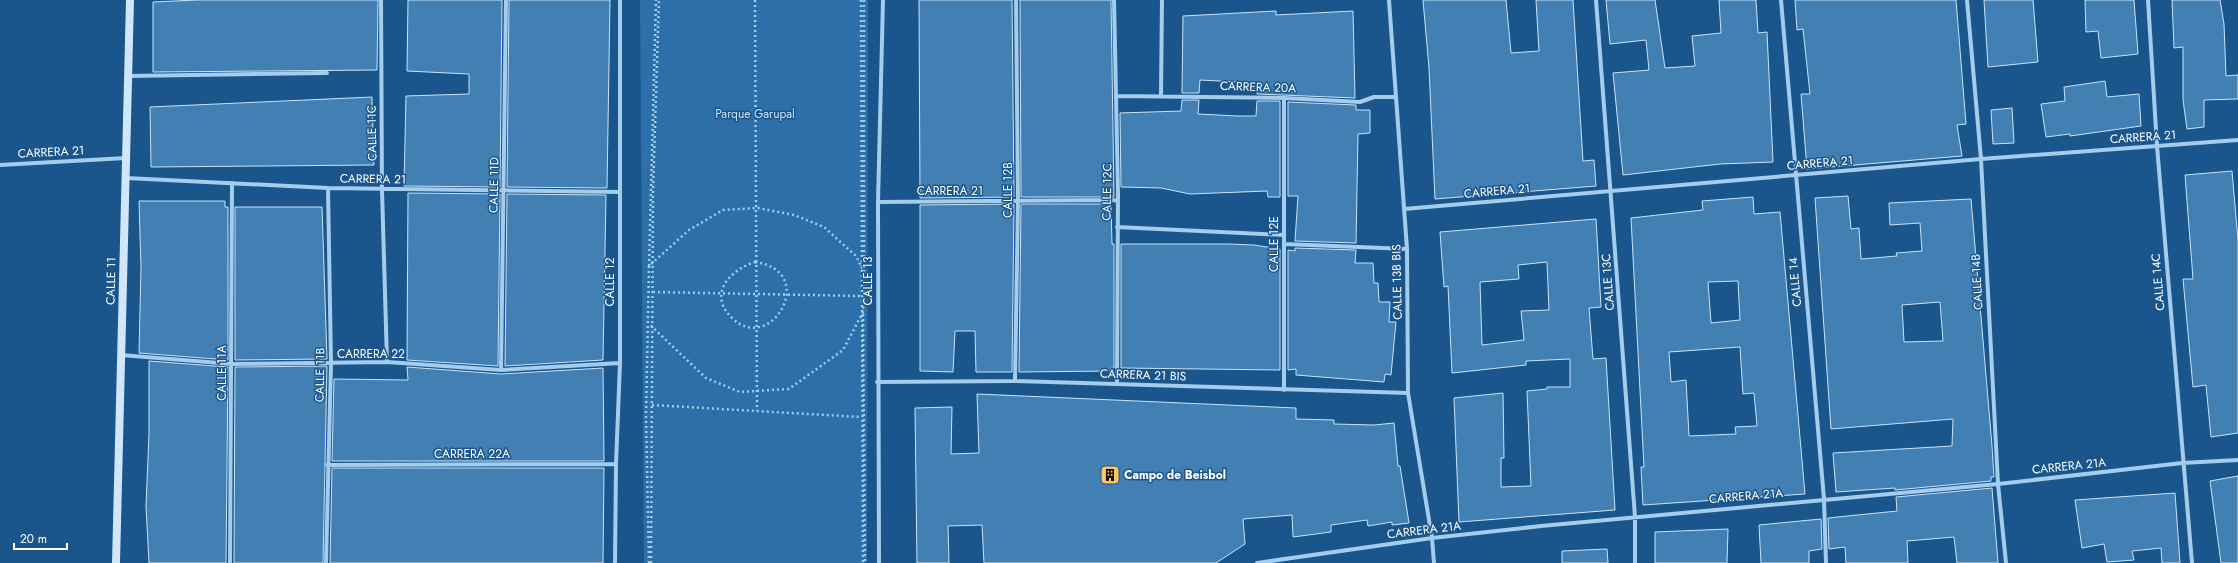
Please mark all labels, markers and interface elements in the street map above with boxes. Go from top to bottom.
street label: CARRERA 20A [1220,77,1296,97]
street label: CALLE 11C [363,105,381,161]
park label: Parque Garupal [715,105,795,123]
street label: CARRERA 21 [2109,126,2177,148]
street label: CARRERA 21 [17,141,85,163]
street label: CARRERA 21 [1786,151,1854,175]
street label: CALLE 11D [485,157,503,213]
street label: CALLE 12B [999,162,1017,218]
street label: CALLE 12C [1098,163,1116,221]
street label: CARRERA 21 [340,169,406,189]
street label: CARRERA 21 [1463,179,1531,203]
street label: CARRERA 21 [917,182,983,200]
street label: CALLE 12E [1265,216,1283,272]
street label: CALLE 13B BIS [1387,244,1407,320]
street label: CALLE 13C [1597,253,1619,311]
street label: CALLE 14B [1967,253,1987,310]
street label: CALLE 14C [2147,253,2169,311]
street label: CALLE 13 [859,256,877,305]
street label: CALLE 11 [102,257,120,305]
street label: CALLE 12 [601,257,619,307]
street label: CALLE 14 [1784,257,1806,307]
street label: CALLE 11A [213,345,231,401]
street label: CARRERA 22 [337,345,405,363]
street label: CALLE 11B [311,347,329,402]
street label: CARRERA 21 BIS [1100,364,1187,386]
street label: CARRERA 22A [434,445,510,463]
street label: CARRERA 21A [2031,453,2107,479]
building icon: Campo de Beisbol [1099,464,1121,486]
place label: Campo de Beisbol [1124,466,1226,484]
street label: CARRERA 21A [1708,484,1784,508]
street label: CARRERA 21A [1386,517,1462,543]
scale bar [14,525,67,551]
text: 20 m [20,530,47,548]

